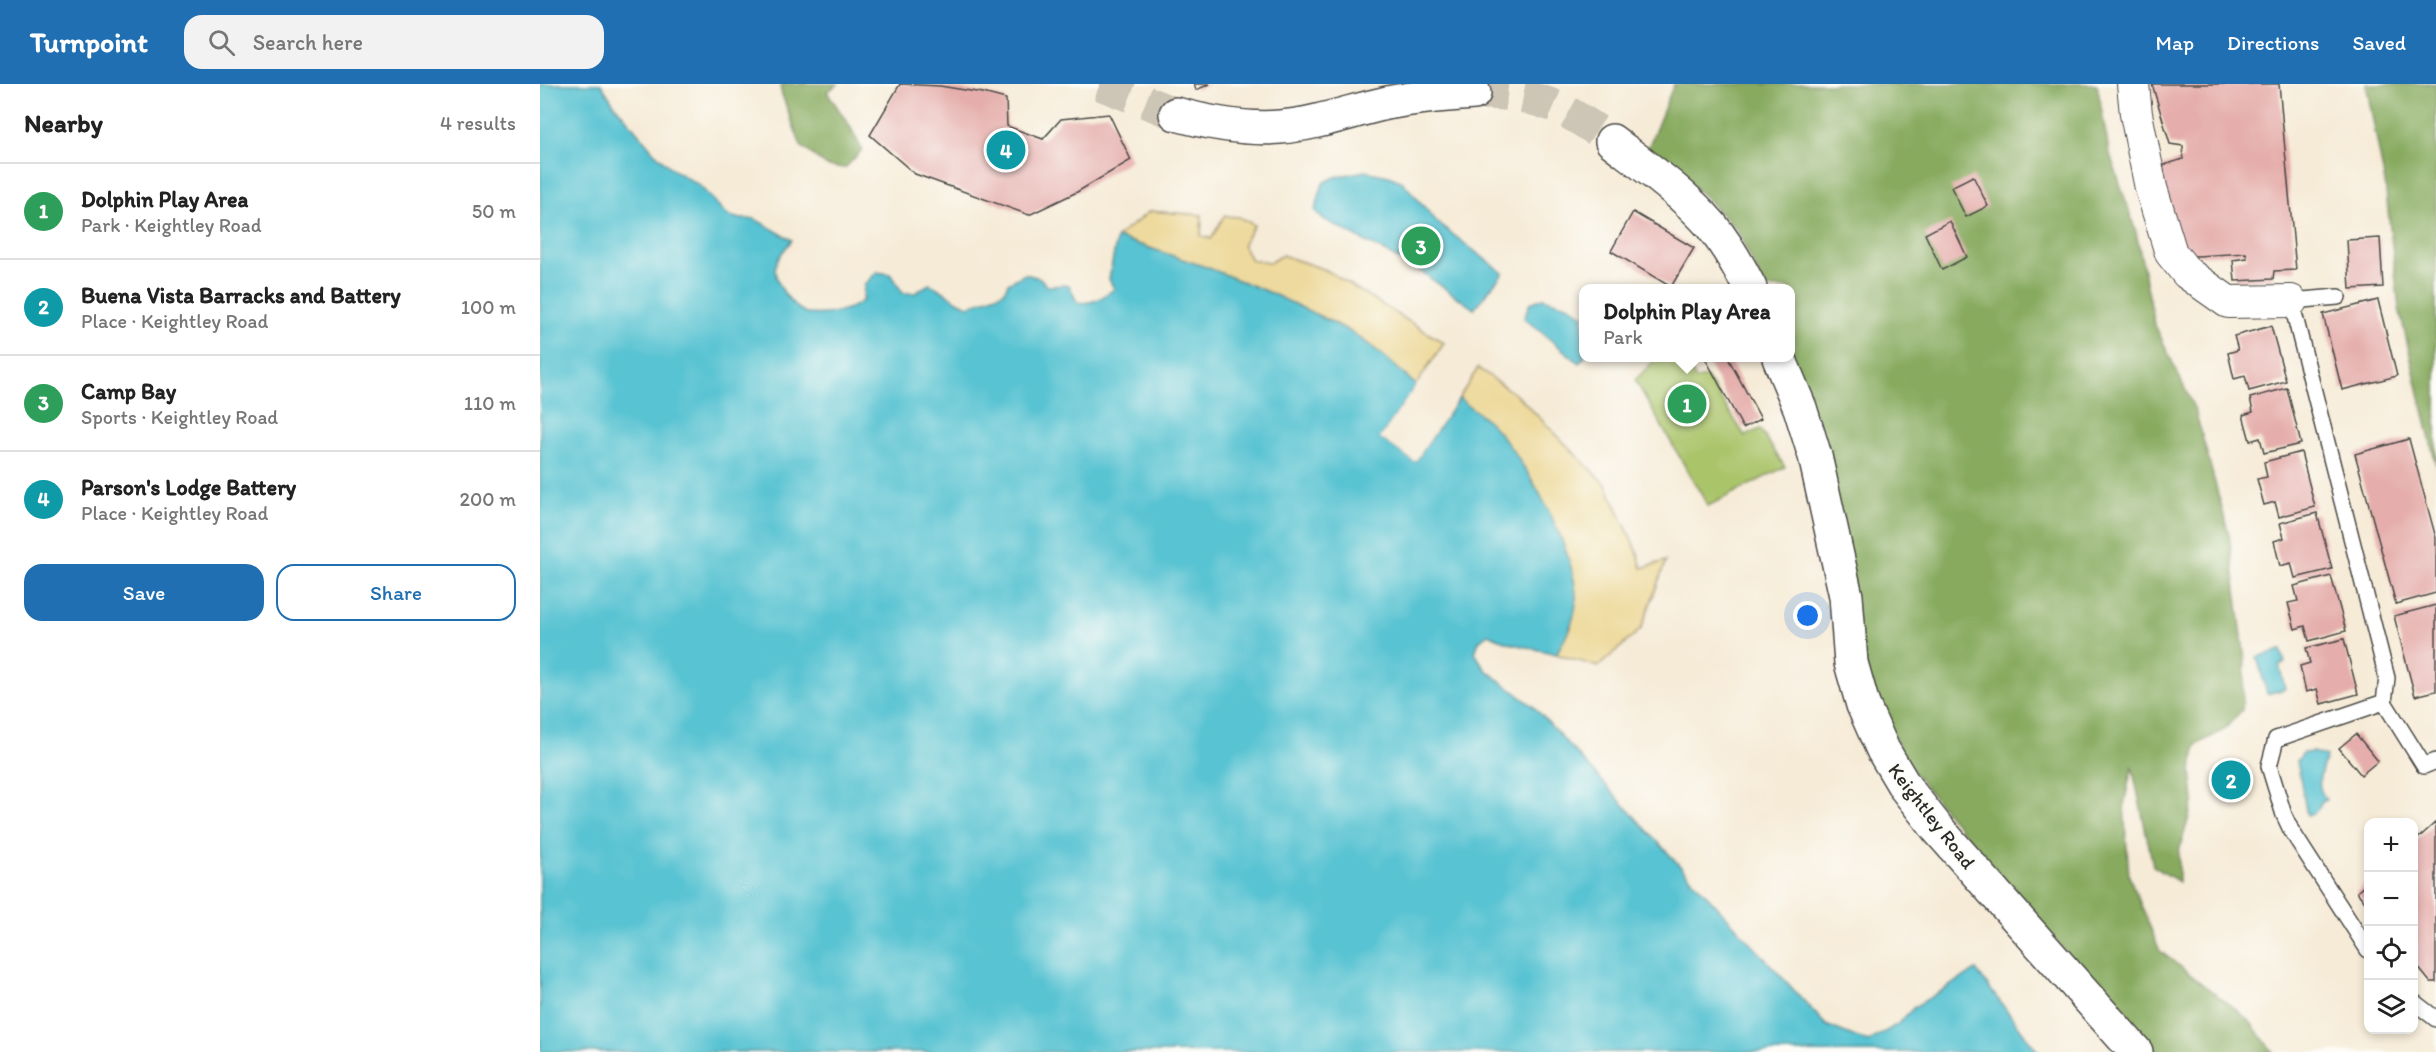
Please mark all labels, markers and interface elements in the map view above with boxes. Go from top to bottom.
search box [184,15,604,69]
text: Turnpoint [30,25,148,59]
icon: search [205,26,238,59]
text: Search here [253,29,363,56]
text: Map [2156,30,2194,55]
text: Directions [2227,30,2319,55]
text: Saved [2352,30,2406,55]
text: Nearby [24,107,103,139]
text: 4 results [440,111,516,135]
pin: 4 [986,128,1026,172]
text: Dolphin Play Area [81,186,248,213]
text: 1 [39,199,48,223]
text: 50 m [472,199,516,223]
text: Park · Keightley Road [81,213,262,237]
pin: 3 [1402,224,1440,268]
text: Buena Vista Barracks and Battery [81,282,401,309]
popup [1579,284,1795,362]
text: 2 [38,295,49,319]
text: 100 m [461,295,516,319]
text: Dolphin Play Area [1603,298,1771,325]
text: Place · Keightley Road [81,309,268,333]
text: Park [1603,325,1643,349]
text: Camp Bay [81,378,176,405]
pin: 1 [1668,382,1706,426]
text: 3 [38,391,49,415]
text: 110 m [464,391,516,415]
text: Sports · Keightley Road [81,405,278,429]
text: Parson's Lodge Battery [81,474,296,501]
text: 4 [37,487,50,511]
text: 200 m [460,487,516,511]
text: Place · Keightley Road [81,501,268,525]
button: Save [24,564,264,621]
button: Share [276,564,516,621]
your location [1793,601,1822,630]
street label: Keightley Road [1883,758,1981,874]
pin: 2 [2212,758,2250,802]
map controls [2364,818,2418,1034]
button: + [2364,818,2418,872]
button: − [2364,872,2418,926]
button: locate [2364,926,2418,980]
button: layers [2364,980,2418,1034]

